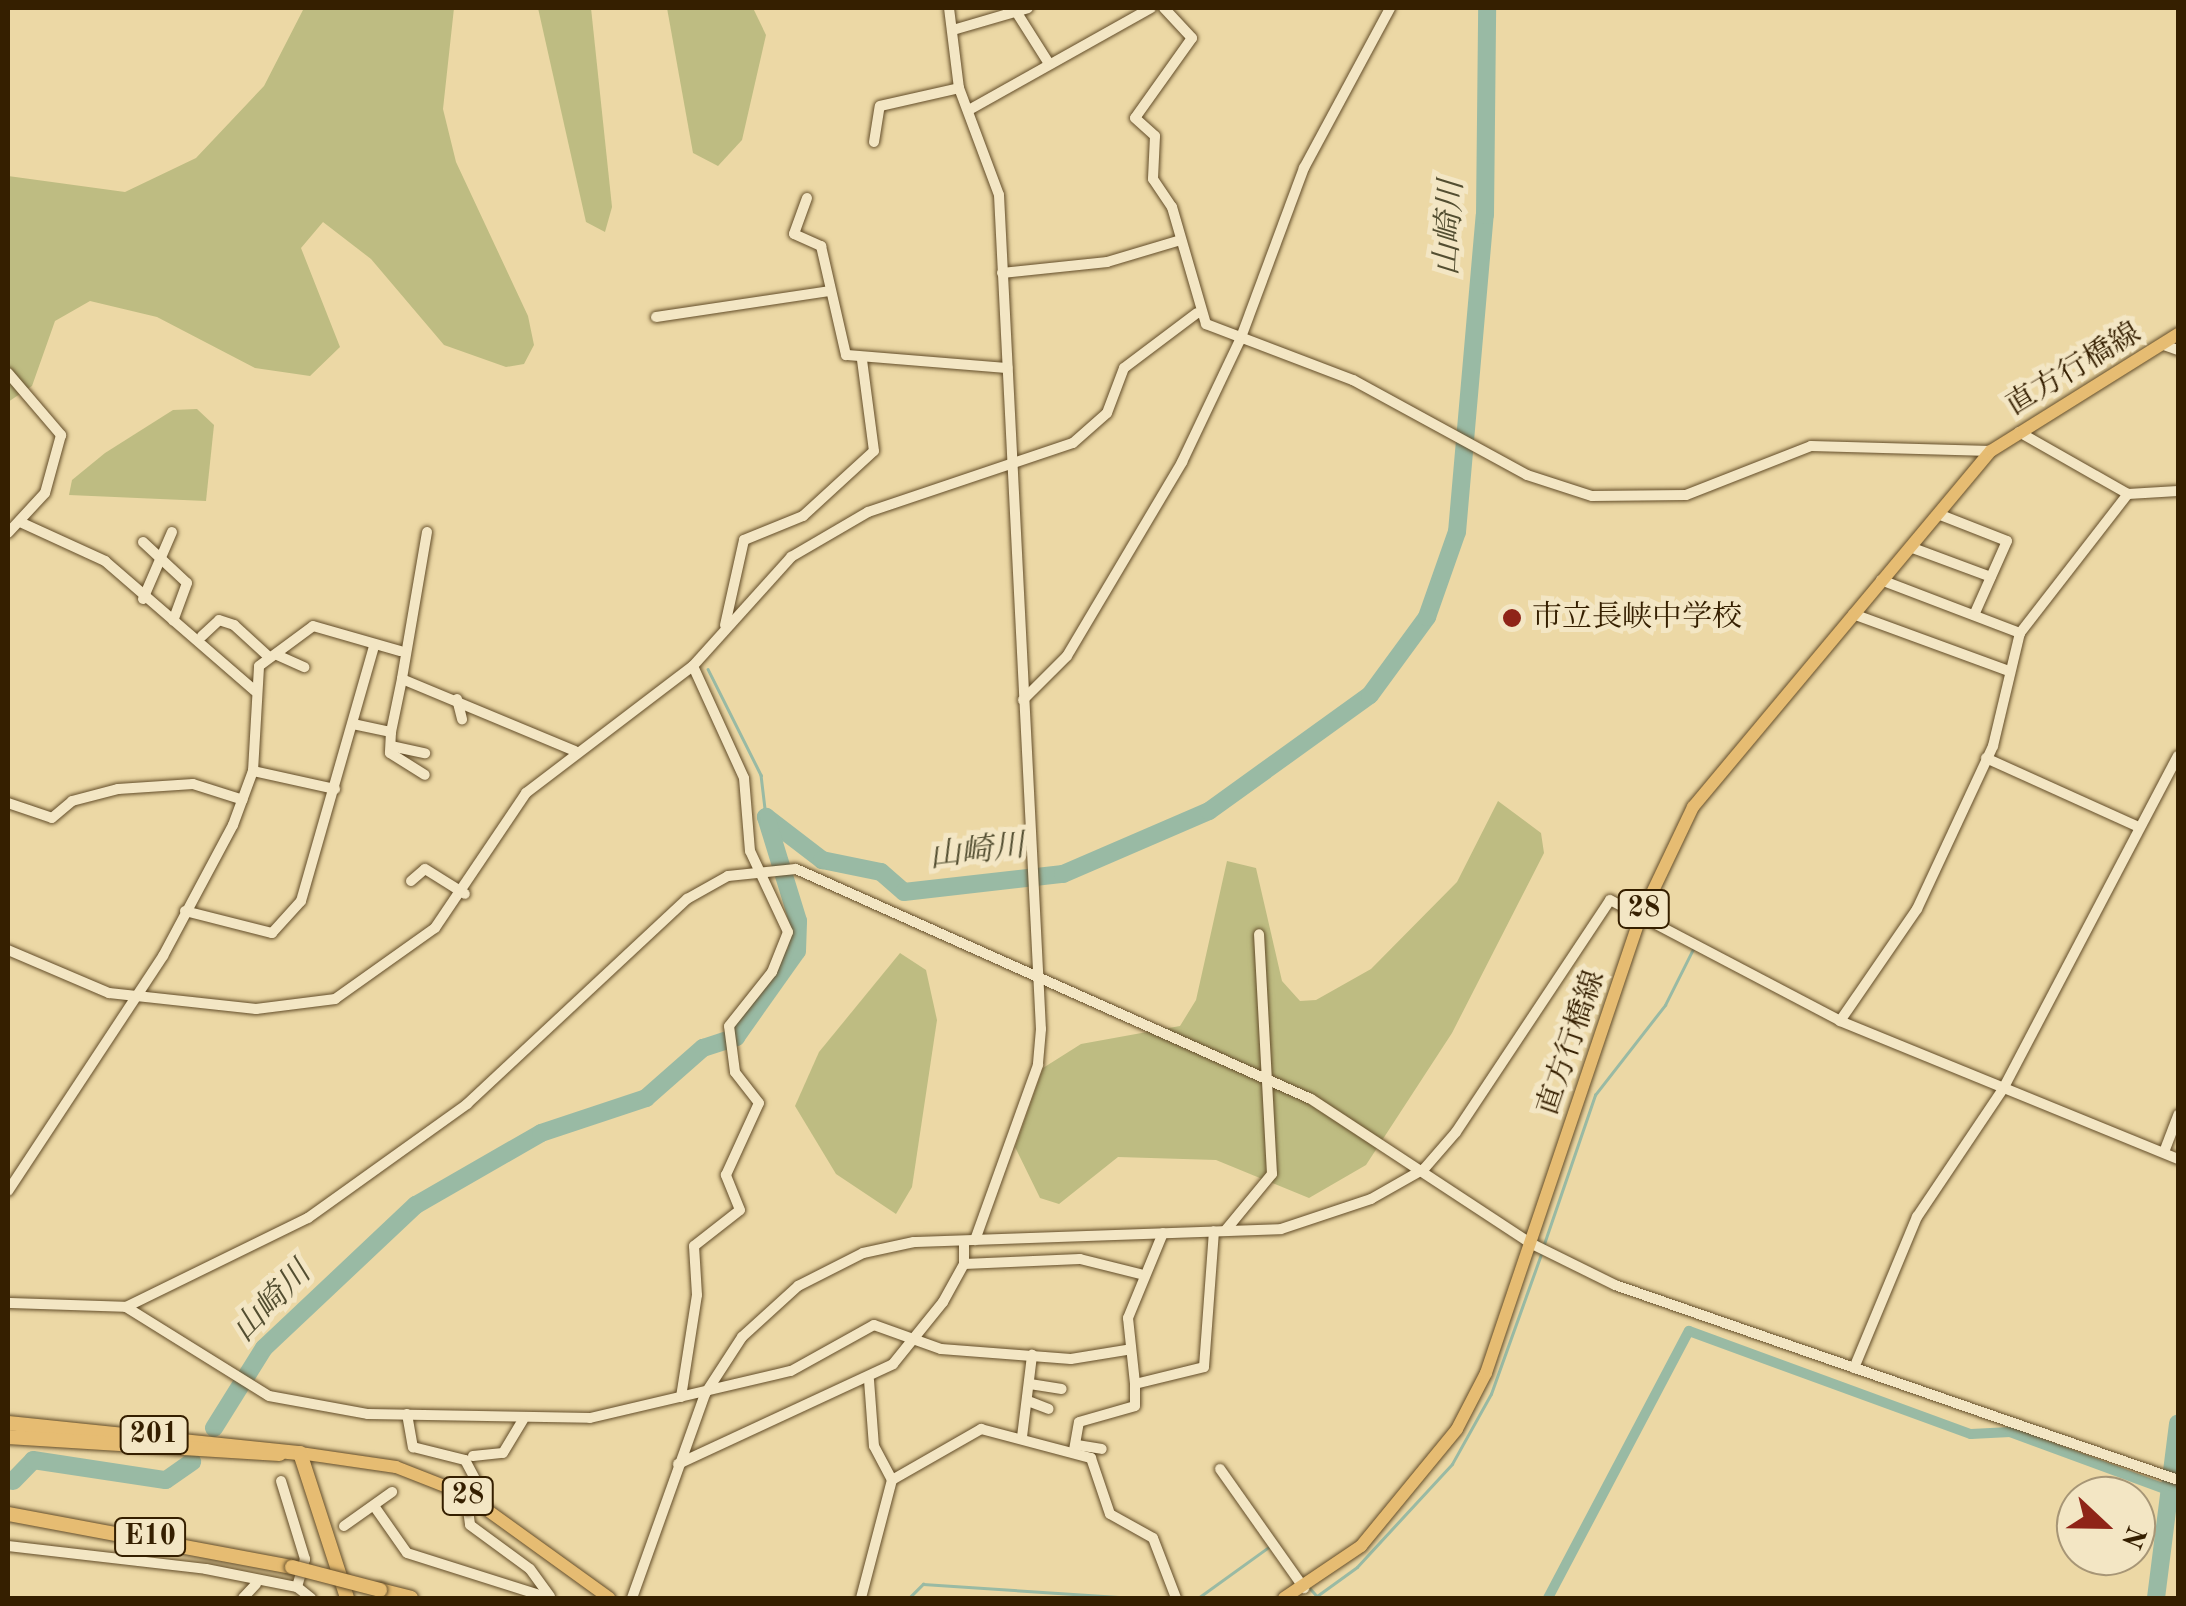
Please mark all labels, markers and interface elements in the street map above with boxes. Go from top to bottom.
water label: 山崎川 [1429,179,1473,277]
street label: 直方行橋線 [2000,316,2148,424]
place label: 市立長峡中学校 [1532,600,1742,636]
marker: 市立長峡中学校 [1501,607,1523,629]
water label: 山崎川 [927,828,1027,878]
road number: 28 [1616,886,1672,932]
street label: 直方行橋線 [1531,966,1613,1120]
water label: 山崎川 [226,1255,320,1351]
road number: 201 [119,1412,189,1458]
road number: 28 [440,1473,496,1519]
north arrow [2056,1476,2156,1576]
road number: E10 [112,1514,188,1560]
text: N [2115,1521,2149,1552]

